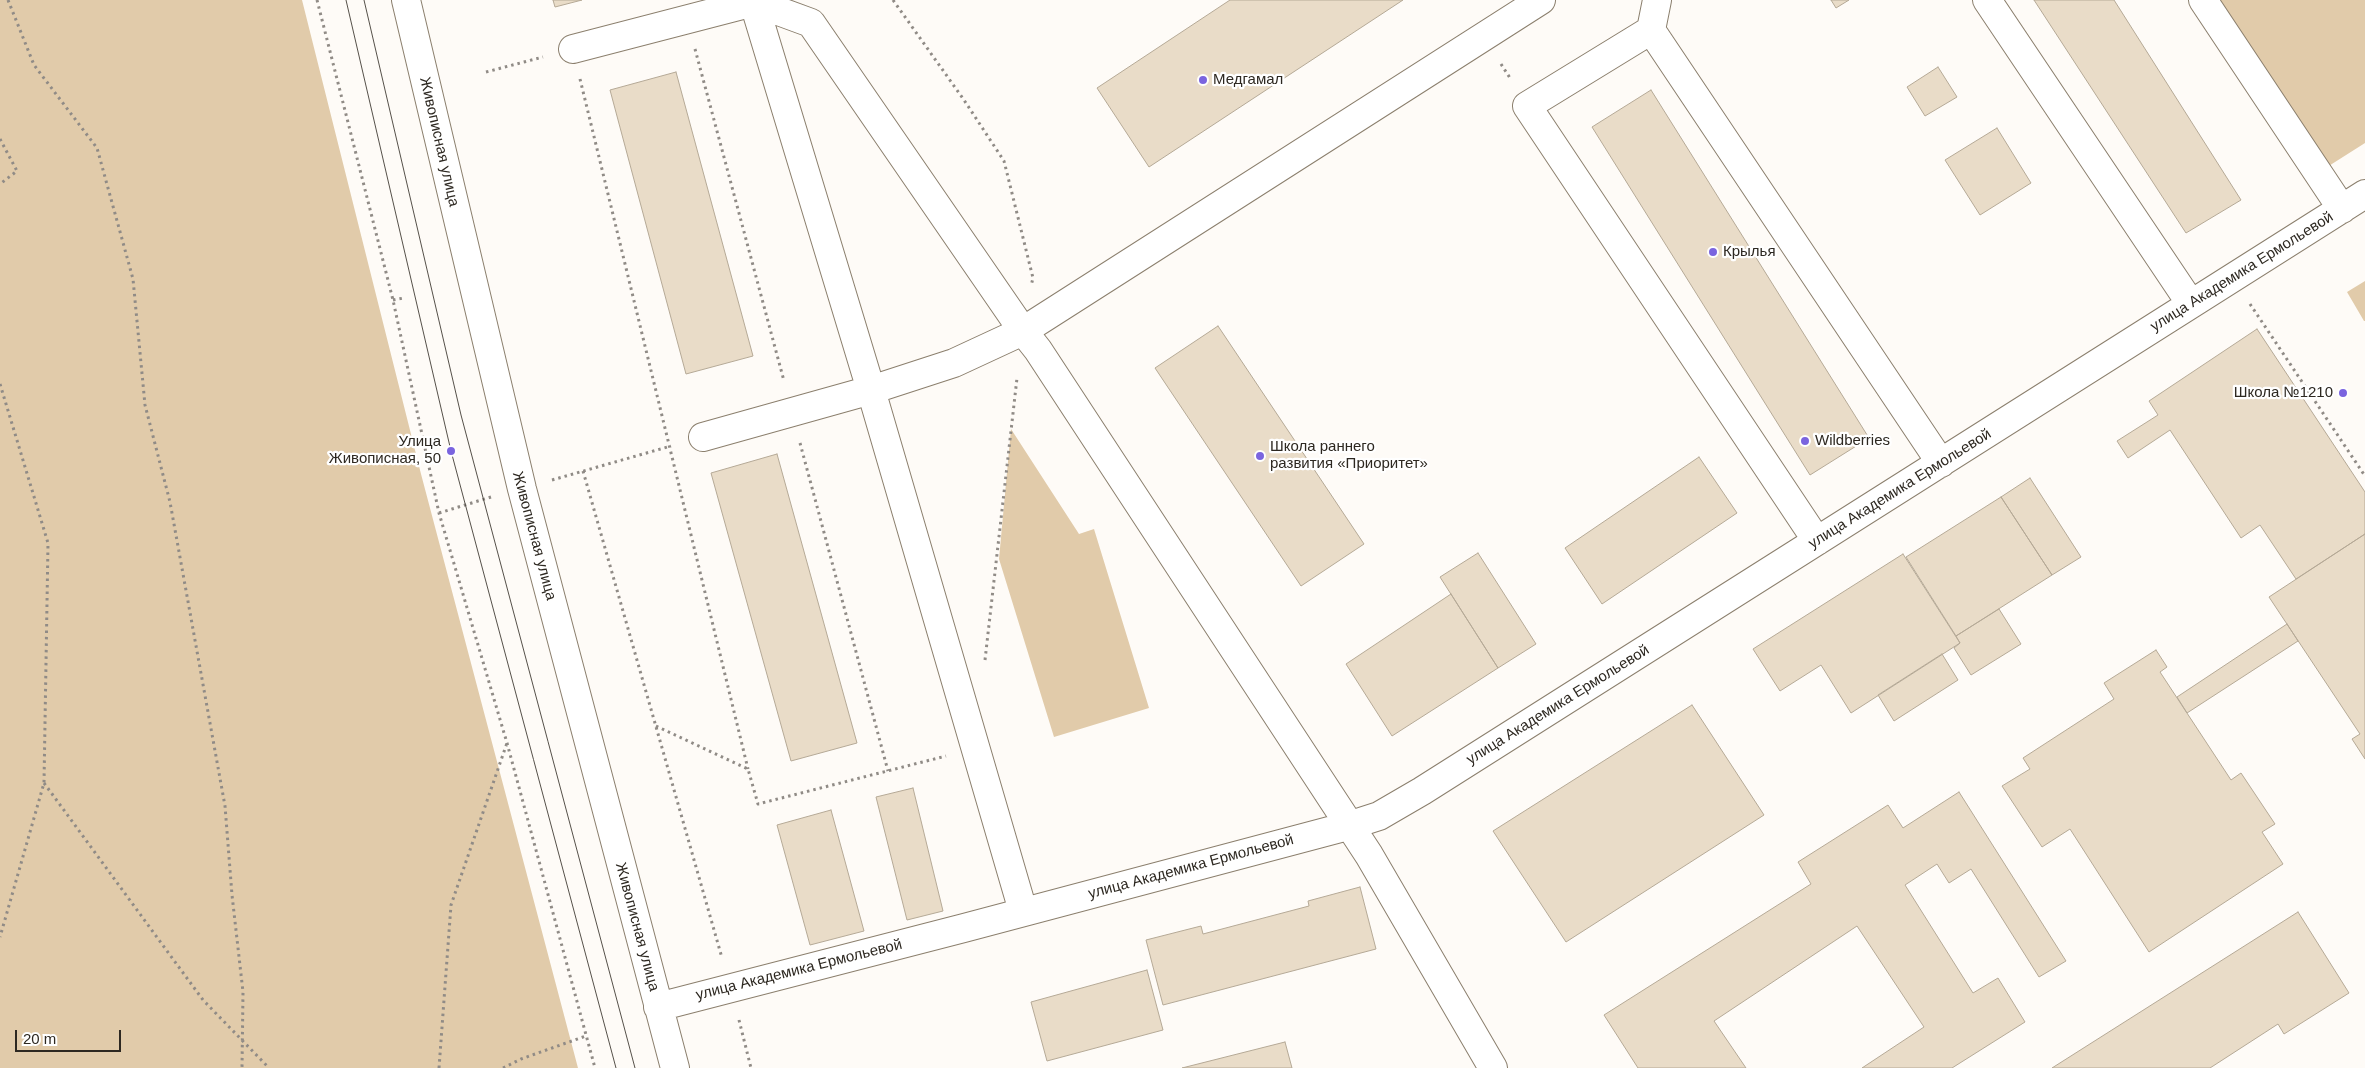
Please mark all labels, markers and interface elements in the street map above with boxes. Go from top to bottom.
place label: Медгамал [1213,71,1283,89]
marker: Медгамал [1197,74,1209,86]
street label: Живописная улица [415,75,463,209]
street label: улица Академика Ермольевой [2147,208,2337,336]
place label: Крылья [1723,243,1776,261]
marker: Крылья [1707,246,1719,258]
place label: Школа №1210 [2234,384,2333,402]
marker: Школа №1210 [2337,387,2349,399]
street label: улица Академика Ермольевой [1805,425,1995,553]
place label: Wildberries [1815,432,1890,450]
place label: Улица Живописная, 50 [329,433,441,468]
marker: Wildberries [1799,435,1811,447]
place label: Школа раннего развития «Приоритет» [1270,438,1428,473]
marker: Улица Живописная, 50 [445,445,457,457]
marker: Школа раннего развития «Приоритет» [1254,450,1266,462]
street label: Живописная улица [508,470,560,602]
street label: улица Академика Ермольевой [1463,641,1653,769]
street label: улица Академика Ермольевой [1086,831,1296,903]
street label: Живописная улица [611,861,663,993]
street label: улица Академика Ермольевой [694,936,904,1004]
scale bar [18,1020,124,1052]
text: 20 m [23,1030,56,1047]

